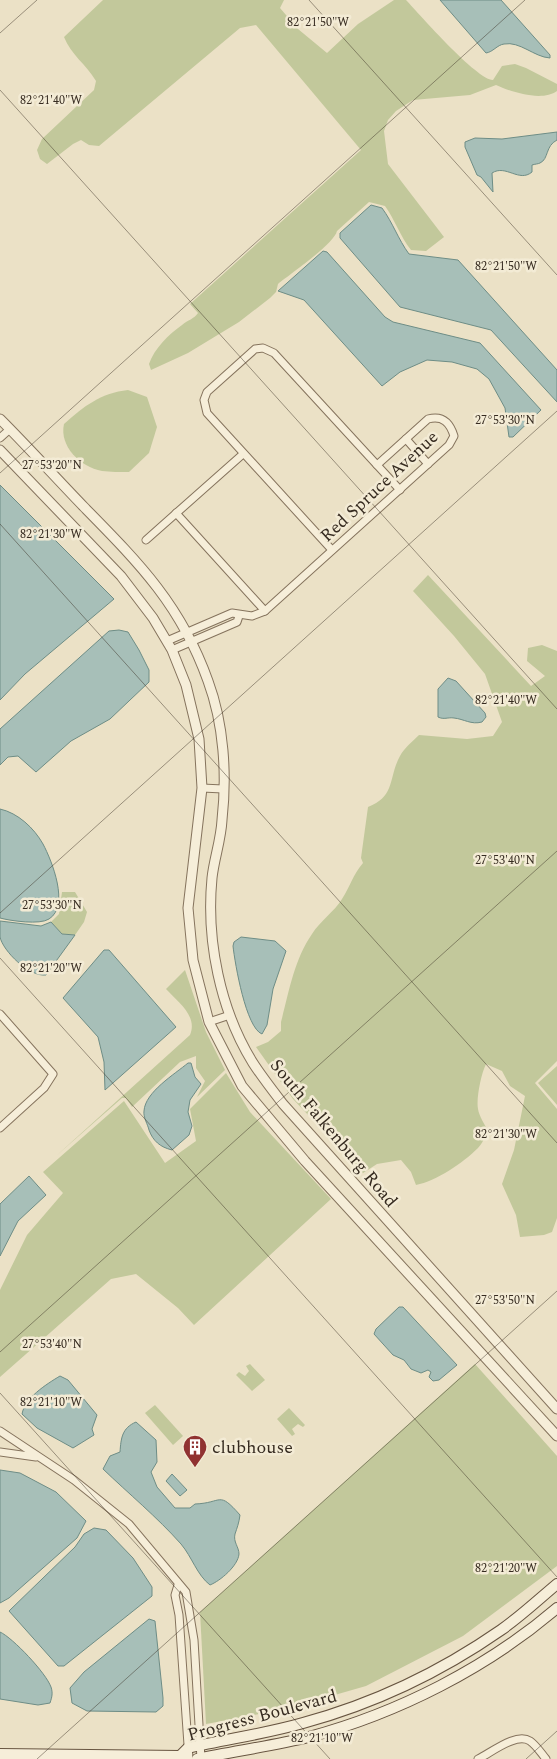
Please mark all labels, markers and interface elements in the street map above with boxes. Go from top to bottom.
text: 82°21'50"W [287,13,349,32]
text: 82°21'40"W [20,91,82,110]
text: 82°21'50"W [475,257,537,276]
text: 27°53'30"N [475,411,535,430]
street label: Red Spruce Avenue [314,424,445,549]
text: 27°53'20"N [22,456,82,475]
text: 82°21'30"W [20,525,82,544]
text: 82°21'40"W [475,691,537,710]
text: 27°53'40"N [475,851,535,870]
text: 27°53'30"N [22,896,82,915]
text: 82°21'20"W [20,959,82,978]
street label: South Falkenburg Road [263,1053,404,1214]
text: 82°21'30"W [475,1125,537,1144]
text: 27°53'50"N [475,1291,535,1310]
text: 27°53'40"N [22,1335,82,1354]
text: 82°21'10"W [20,1393,82,1412]
building icon: clubhouse [182,1434,208,1468]
place label: clubhouse [212,1434,293,1461]
text: 82°21'20"W [475,1559,537,1578]
street label: Progress Boulevard [184,1683,340,1748]
text: 82°21'10"W [291,1729,353,1748]

